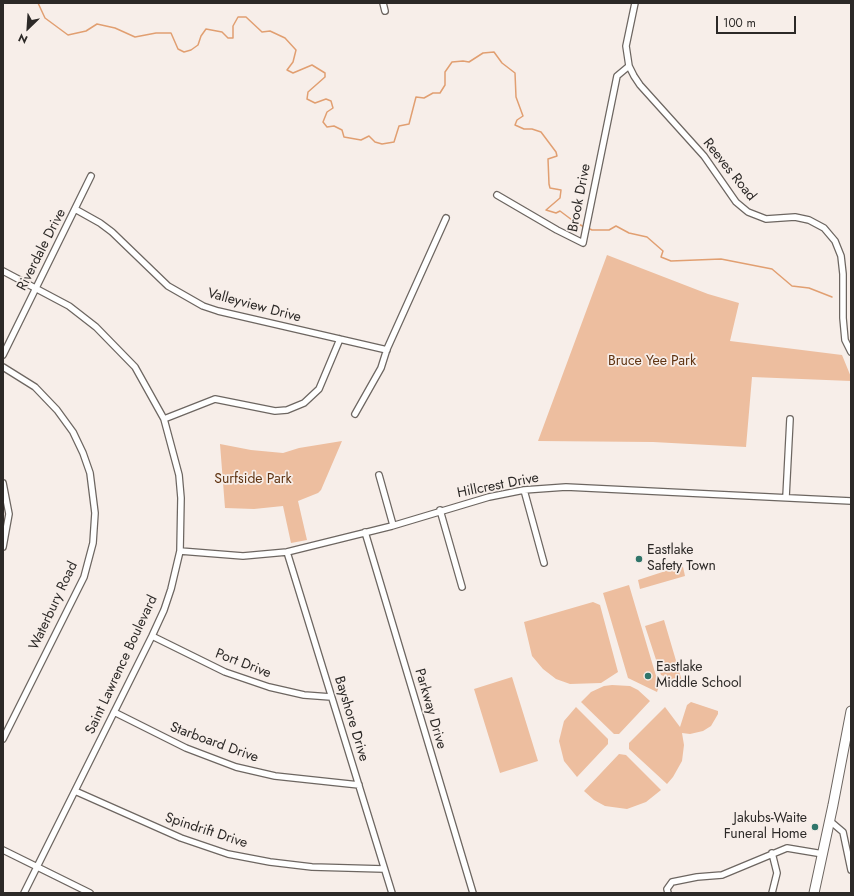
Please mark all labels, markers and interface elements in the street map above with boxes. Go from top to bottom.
north arrow [8,8,48,48]
scale bar [718,8,798,34]
text: 100 m [723,14,756,32]
text: N [16,30,30,48]
street label: Reeves Road [699,135,759,205]
street label: Brook Drive [565,162,595,234]
street label: Riverdale Drive [14,206,70,294]
street label: Valleyview Drive [205,285,303,327]
park label: Bruce Yee Park [608,354,696,370]
street label: Hillcrest Drive [456,470,540,502]
park label: Surfside Park [214,472,292,488]
place label: Eastlake Safety Town [647,543,716,576]
marker: Eastlake Safety Town [634,554,644,564]
street label: Waterbury Road [26,559,82,653]
street label: Saint Lawrence Boulevard [82,593,162,737]
street label: Port Drive [213,646,273,682]
place label: Eastlake Middle School [656,660,742,692]
street label: Parkway Drive [411,667,449,751]
marker: Eastlake Middle School [643,671,653,681]
street label: Bayshore Drive [330,674,372,764]
street label: Starboard Drive [167,719,261,767]
street label: Spindrift Drive [163,810,249,852]
place label: Jakubs-Waite Funeral Home [724,811,807,844]
marker: Jakubs-Waite Funeral Home [810,822,820,832]

